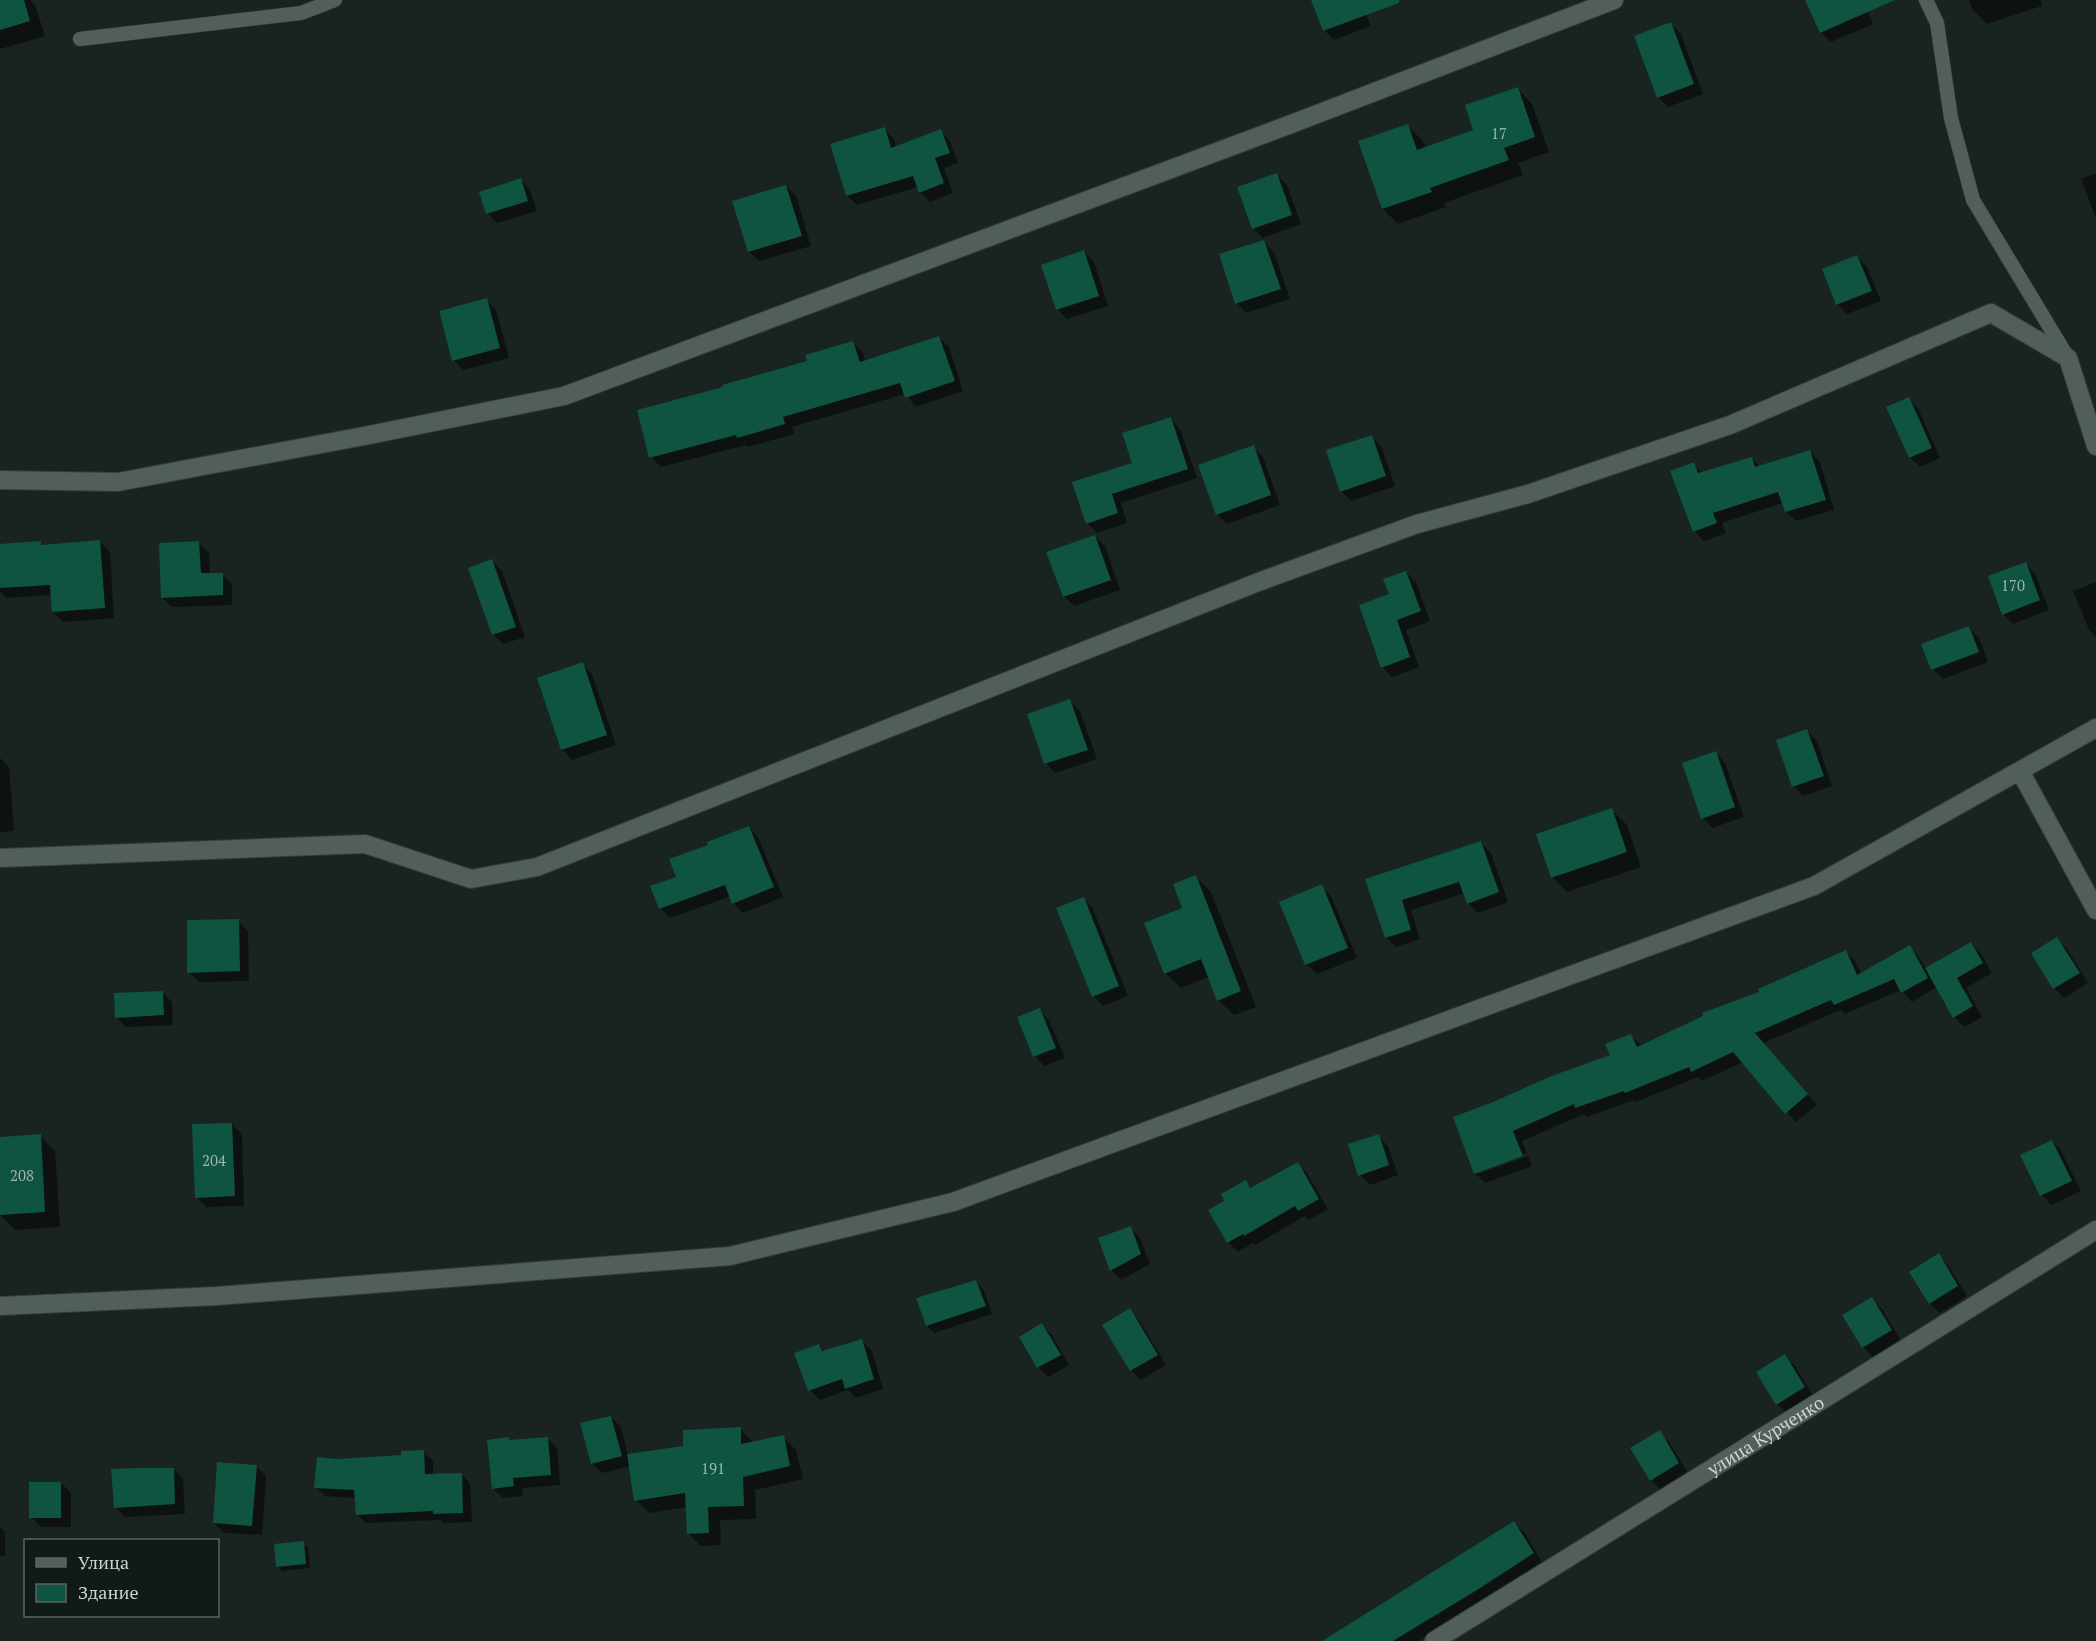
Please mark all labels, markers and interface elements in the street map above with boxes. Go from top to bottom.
house number: 17 [1491,123,1507,143]
house number: 170 [2001,575,2025,595]
house number: 204 [202,1150,226,1170]
house number: 208 [10,1165,34,1185]
street label: улица Курченко [1702,1390,1828,1481]
house number: 191 [701,1458,725,1478]
legend [24,1539,219,1617]
text: Улица [78,1550,129,1574]
text: Здание [78,1580,138,1604]

